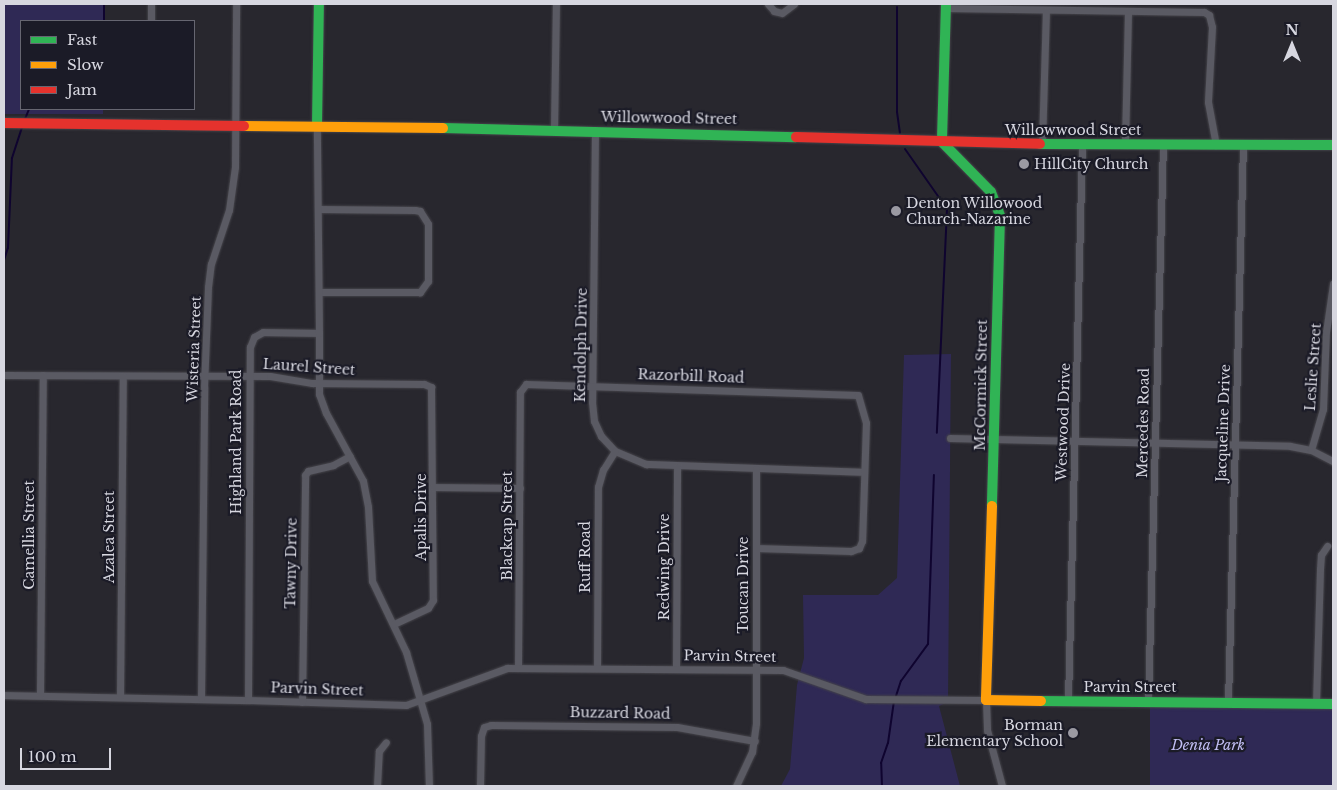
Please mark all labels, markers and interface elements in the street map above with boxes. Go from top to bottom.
legend [20,20,195,110]
north arrow [1267,20,1317,70]
text: N [1285,21,1299,39]
text: Fast [67,30,97,49]
text: Slow [67,55,104,74]
text: Jam [67,80,97,99]
street label: Willowwood Street [601,108,737,128]
street label: Willowwood Street [1005,122,1141,138]
place label: HillCity Church [1034,156,1149,172]
marker: HillCity Church [1018,158,1030,170]
place label: Denton Willowood Church-Nazarine [906,195,1043,228]
marker: Denton Willowood Church-Nazarine [890,205,902,217]
street label: Kendolph Drive [572,288,590,402]
street label: Wisteria Street [184,296,204,402]
street label: McCormick Street [971,319,991,451]
street label: Leslie Street [1302,323,1324,411]
street label: Laurel Street [262,355,356,379]
street label: Westwood Drive [1053,362,1073,482]
street label: Jacqueline Drive [1213,364,1233,482]
street label: Razorbill Road [637,366,745,386]
street label: Mercedes Road [1134,368,1152,478]
street label: Highland Park Road [228,370,244,514]
street label: Blackcap Street [499,471,515,581]
street label: Apalis Drive [413,473,429,561]
street label: Camellia Street [21,480,37,590]
street label: Azalea Street [101,491,117,583]
street label: Redwing Drive [656,513,672,621]
street label: Tawny Drive [282,517,300,609]
street label: Ruff Road [577,521,593,593]
street label: Toucan Drive [735,536,751,634]
street label: Parvin Street [683,647,777,665]
street label: Parvin Street [270,679,364,699]
street label: Parvin Street [1084,679,1176,695]
street label: Buzzard Road [570,704,670,722]
place label: Borman Elementary School [926,717,1063,750]
marker: Borman Elementary School [1067,727,1079,739]
park label: Denia Park [1171,737,1245,753]
scale bar [22,738,114,770]
text: 100 m [28,747,77,766]

